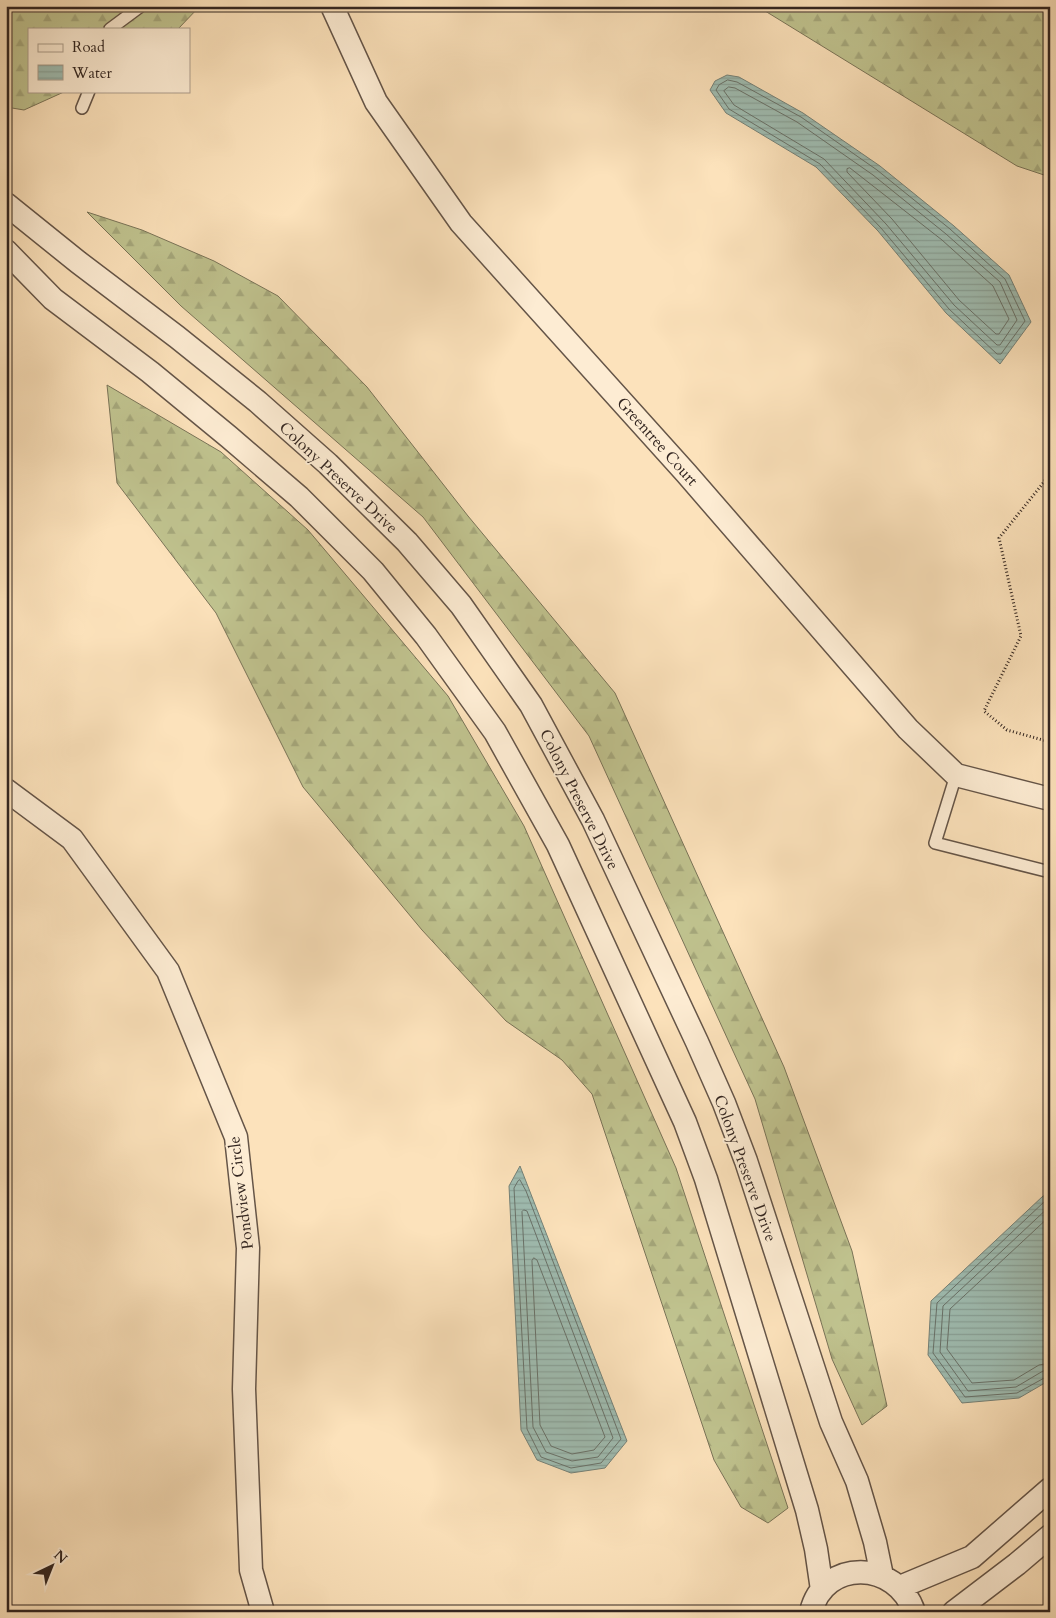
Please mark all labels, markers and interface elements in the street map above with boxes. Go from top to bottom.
legend [28,28,190,92]
text: Road [72,37,105,57]
text: Water [71,63,113,83]
street label: Greentree Court [611,393,703,491]
street label: Colony Preserve Drive [274,417,402,539]
street label: Colony Preserve Drive [534,725,624,873]
street label: Colony Preserve Drive [708,1092,782,1245]
street label: Pondview Circle [223,1135,259,1251]
north arrow [28,1540,78,1590]
text: N [50,1546,71,1568]

